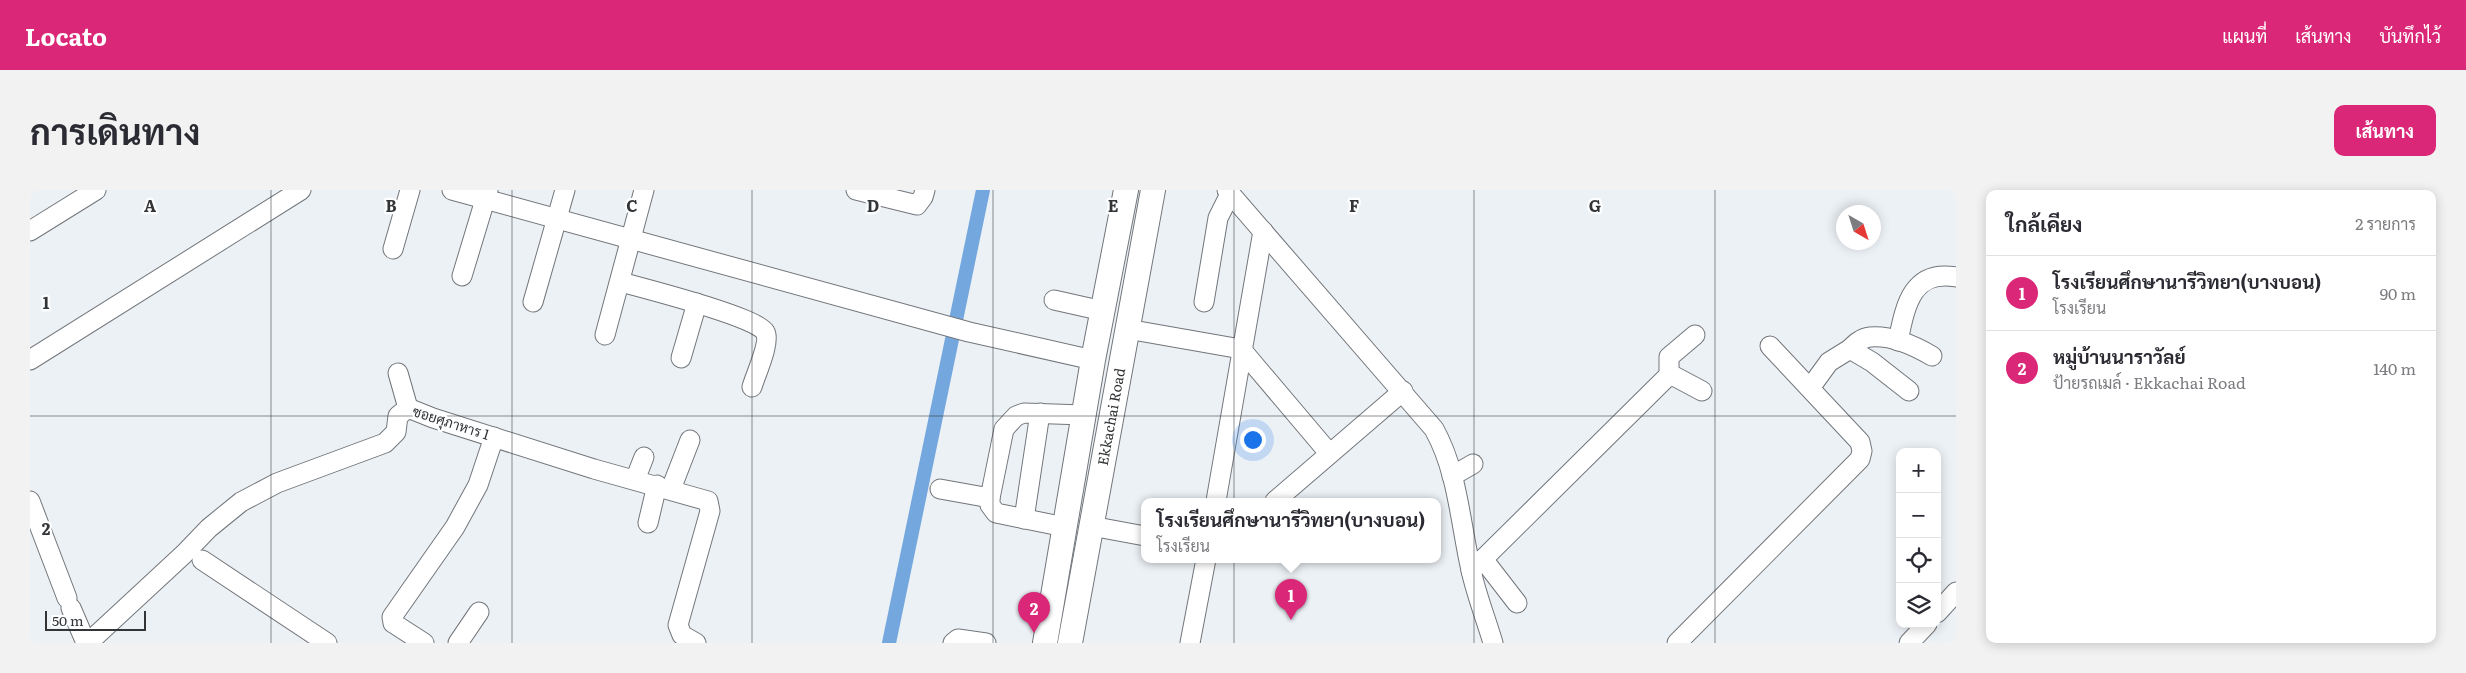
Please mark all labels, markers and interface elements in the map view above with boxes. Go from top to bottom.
text: Locato [25,18,107,53]
text: แผนที่ [2222,22,2267,49]
text: เส้นทาง [2295,22,2351,49]
text: บันทึกไว้ [2379,22,2441,49]
text: การเดินทาง [30,104,200,156]
button: เส้นทาง [2334,105,2436,156]
text: A [144,193,156,217]
text: B [385,193,397,217]
text: C [626,193,638,217]
text: D [867,193,879,217]
text: E [1108,193,1119,217]
text: F [1349,193,1359,217]
text: G [1589,193,1601,217]
north arrow [1836,205,1881,250]
text: ใกล้เคียง [2006,207,2082,238]
text: 2 รายการ [2355,211,2416,235]
text: โรงเรียนศึกษานารีวิทยา(บางบอน) [2053,267,2321,295]
text: 1 [2019,281,2025,305]
text: 90 m [2380,281,2416,305]
text: 1 [43,290,50,314]
text: โรงเรียน [2053,295,2106,319]
text: หมู่บ้านนาราวัลย์ [2053,342,2186,370]
text: 2 [2018,356,2026,380]
text: 140 m [2373,356,2416,380]
street label: Ekkachai Road [1092,366,1129,467]
text: ป้ายรถเมล์ · Ekkachai Road [2053,370,2246,394]
street label: ซอยศุภาหาร 1 [410,400,493,445]
your location [1240,427,1266,453]
map controls [1896,448,1941,628]
button: + [1896,448,1941,493]
button: − [1896,493,1941,538]
popup [1141,498,1441,563]
text: โรงเรียนศึกษานารีวิทยา(บางบอน) [1157,505,1425,533]
text: 2 [42,516,51,540]
text: โรงเรียน [1157,533,1210,557]
button: locate [1896,538,1941,583]
pin: 1 [1275,579,1307,620]
button: layers [1896,583,1941,628]
pin: 2 [1018,592,1050,633]
scale bar [45,608,146,631]
text: 50 m [52,610,84,630]

